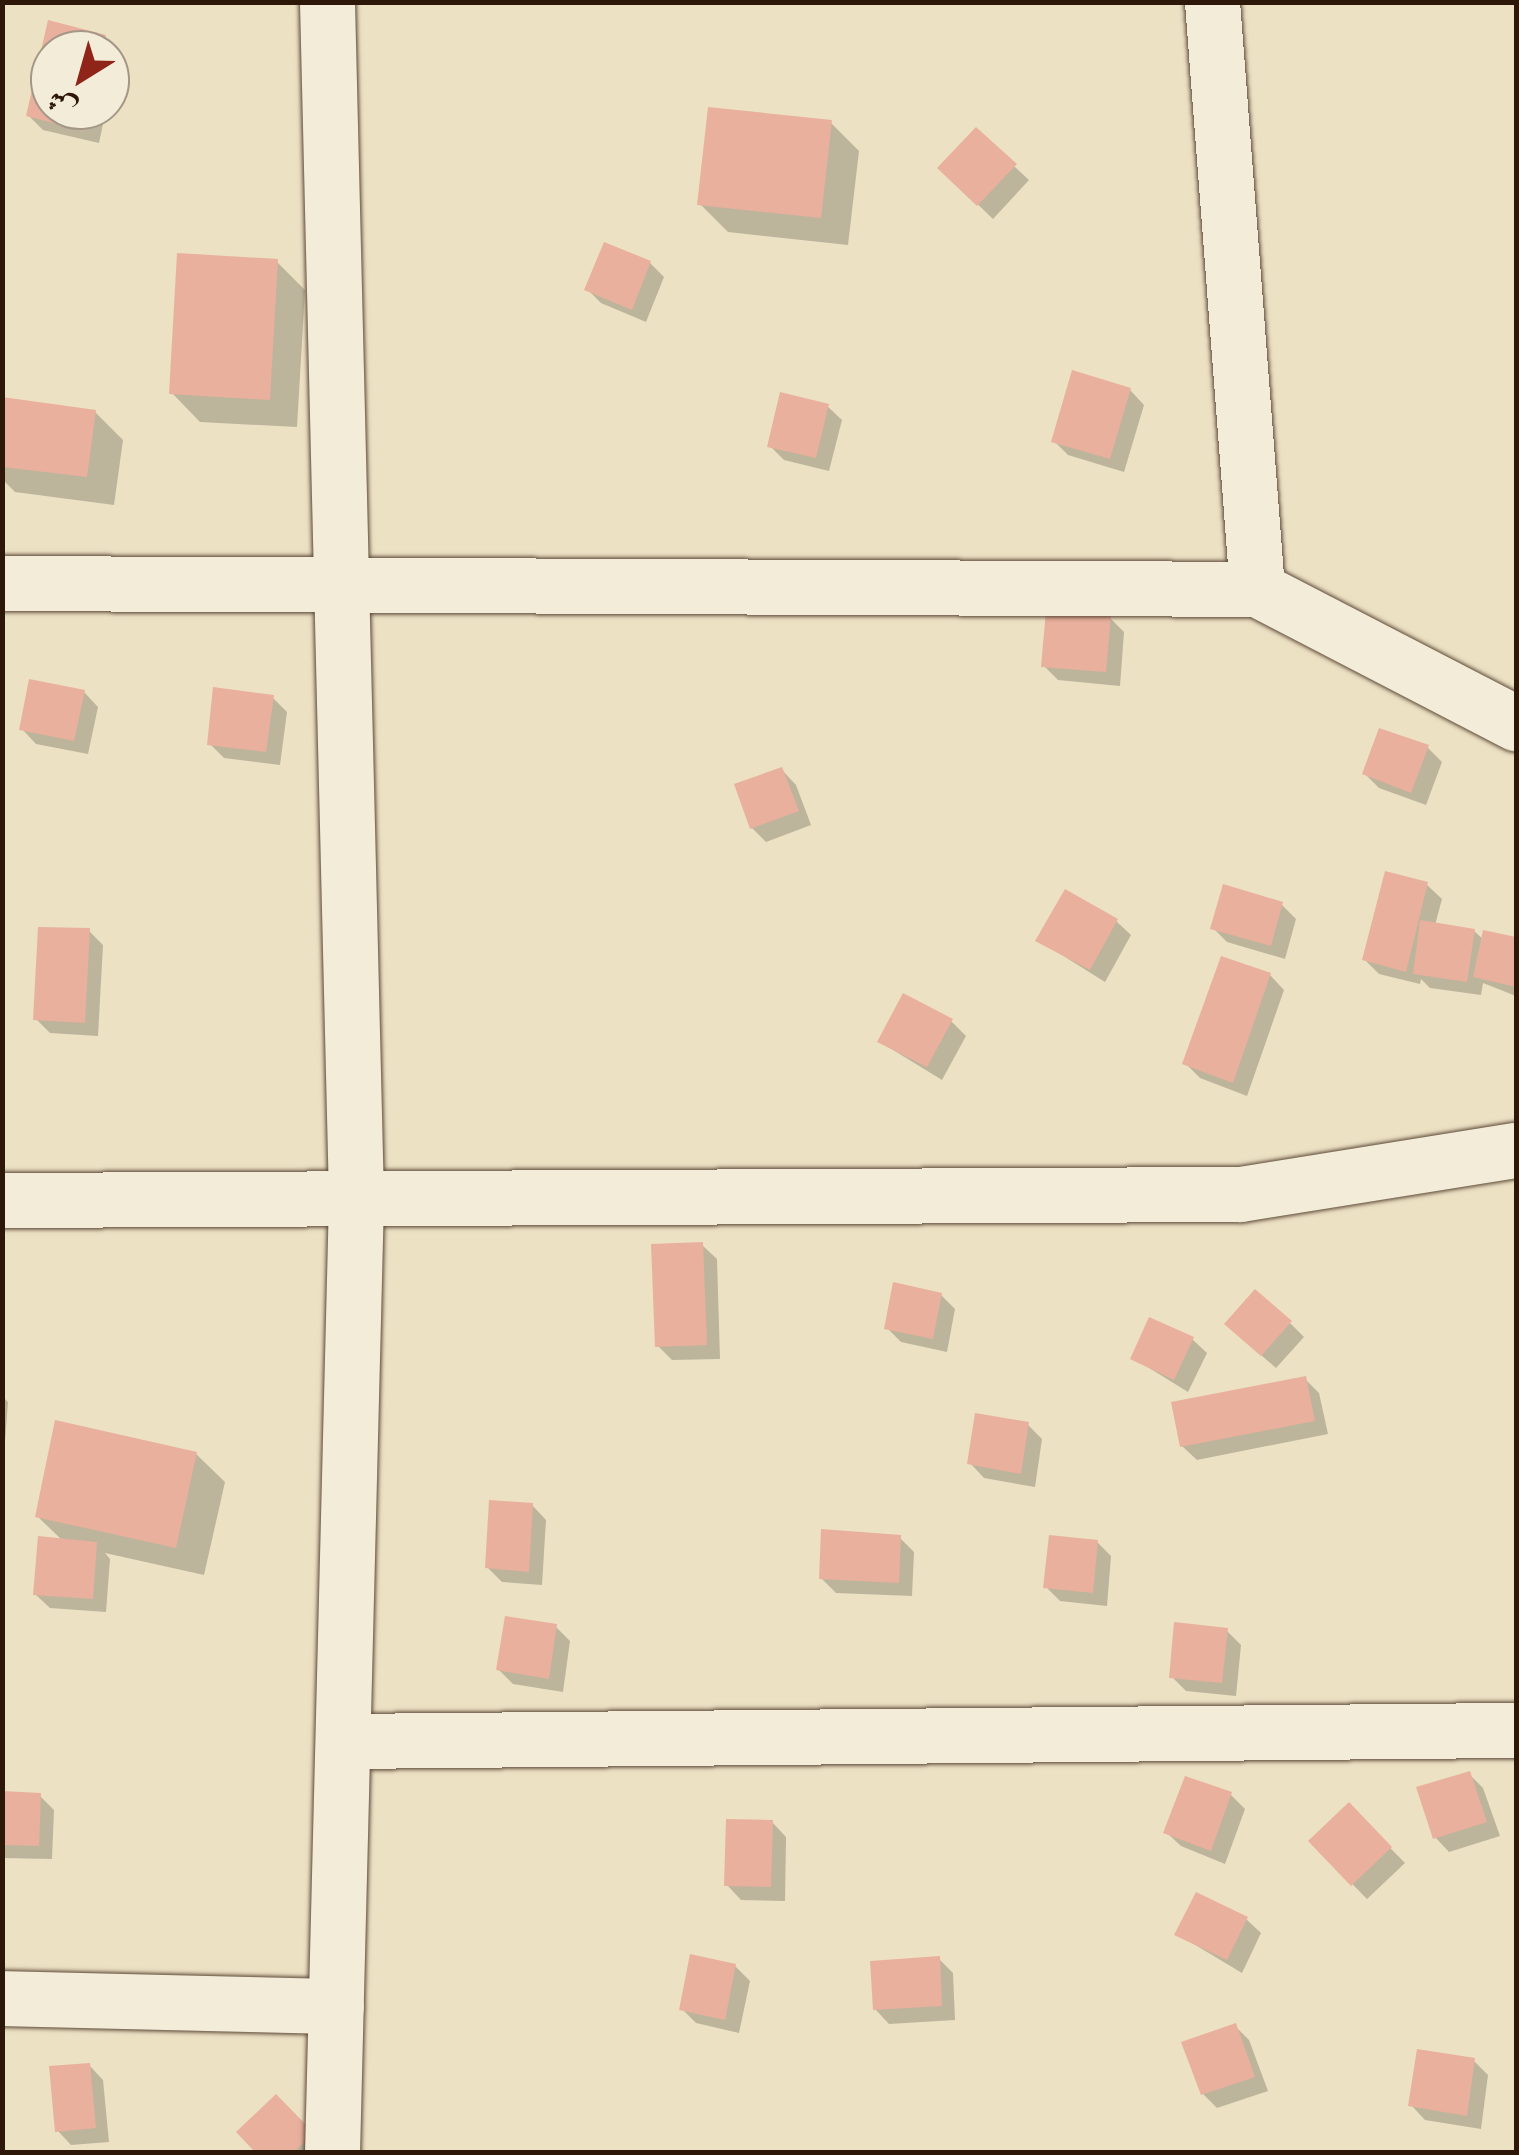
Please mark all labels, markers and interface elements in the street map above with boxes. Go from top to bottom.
north arrow [30,30,130,130]
text: ش [40,79,86,127]

